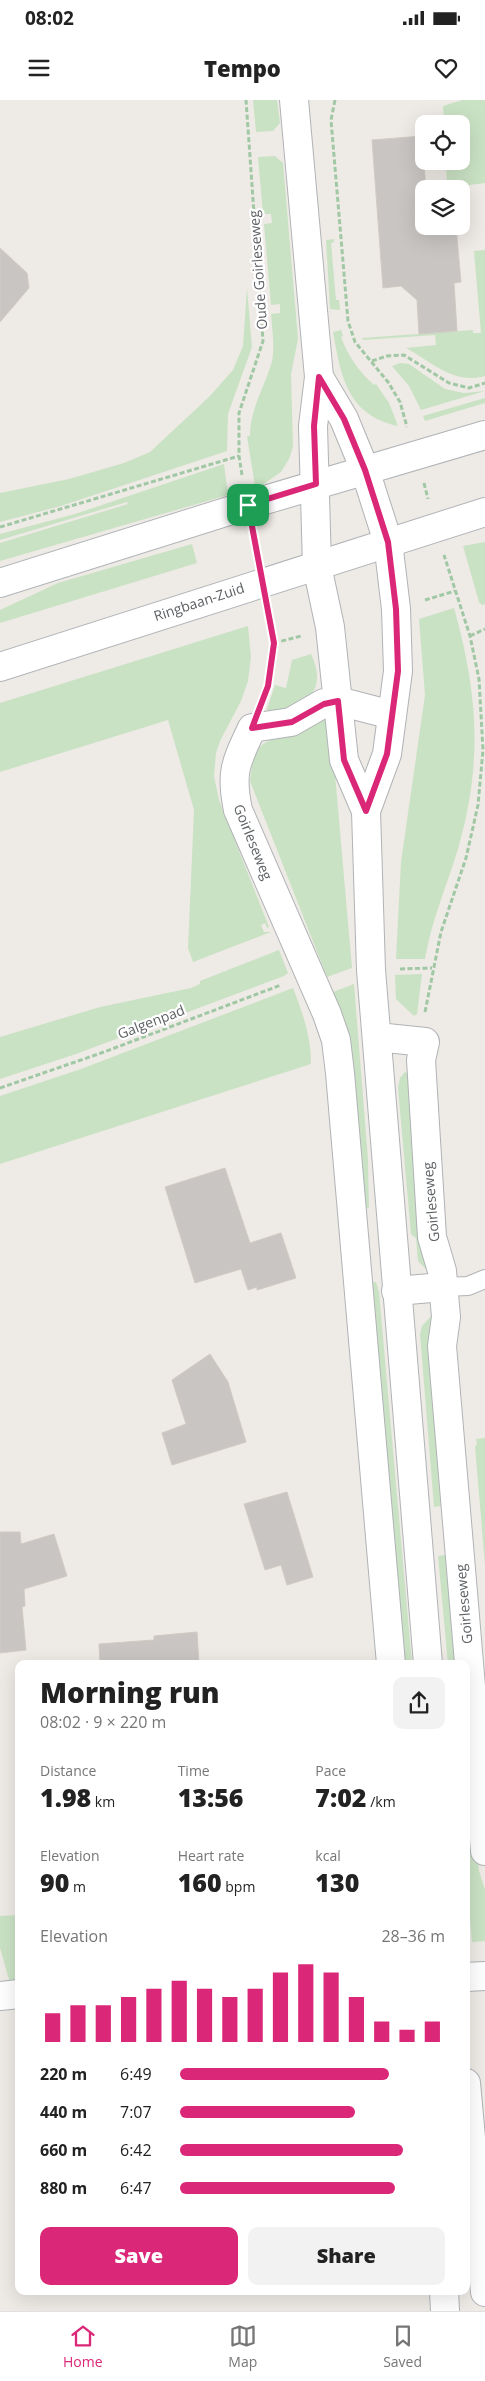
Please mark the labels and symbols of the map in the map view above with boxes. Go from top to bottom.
street label: Oude Goirleseweg [244,209,271,330]
pin [227,484,269,526]
street label: Ringbaan-Zuid [151,578,247,625]
street label: Goirleseweg [230,801,277,883]
street label: Galgenpad [115,1000,187,1043]
street label: Goirleseweg [418,1161,443,1243]
street label: Goirleseweg [451,1563,476,1645]

